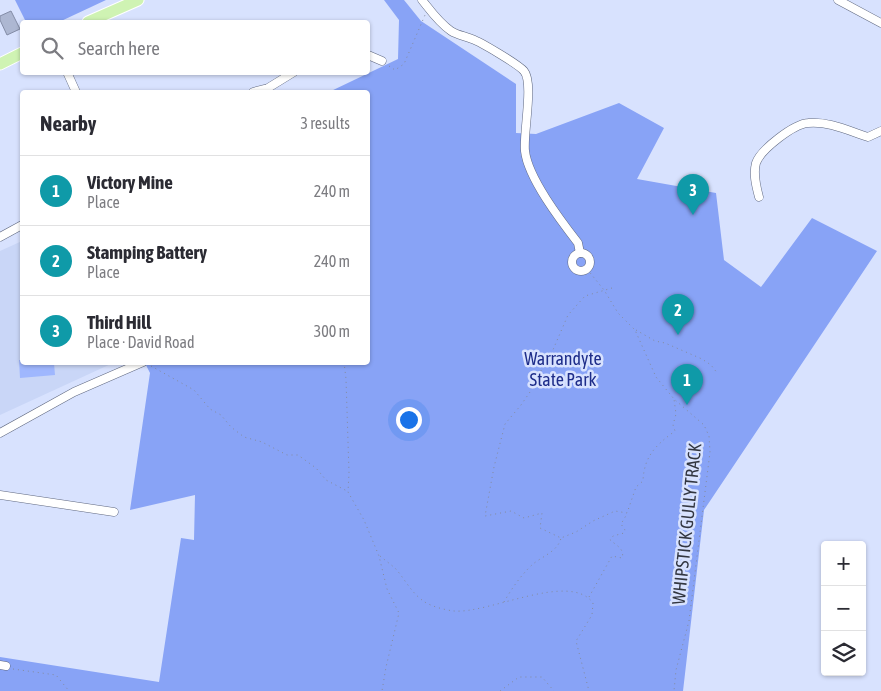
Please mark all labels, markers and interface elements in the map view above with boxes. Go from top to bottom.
search box [20,20,370,75]
icon: search [38,34,66,62]
text: Search here [78,37,160,59]
text: Nearby [40,111,96,135]
text: 3 results [300,114,350,132]
text: Victory Mine [87,171,173,193]
pin: 3 [677,174,709,215]
text: 1 [52,182,60,200]
text: 240 m [314,182,350,200]
text: Place [87,193,120,211]
text: Stamping Battery [87,241,207,263]
text: 2 [52,252,60,270]
text: 240 m [314,252,350,270]
text: Place [87,263,120,281]
pin: 2 [662,294,694,335]
text: Third Hill [87,311,151,333]
text: 3 [52,322,60,340]
text: 300 m [314,322,350,340]
text: Place · David Road [87,333,195,351]
park label: Warrandyte State Park [524,348,602,390]
pin: 1 [671,364,703,405]
your location [396,407,422,433]
street label: WHIPSTICK GULLY TRACK [668,442,705,606]
map controls [821,541,866,676]
button: + [821,541,866,586]
button: − [821,586,866,631]
button: layers [821,631,866,676]

